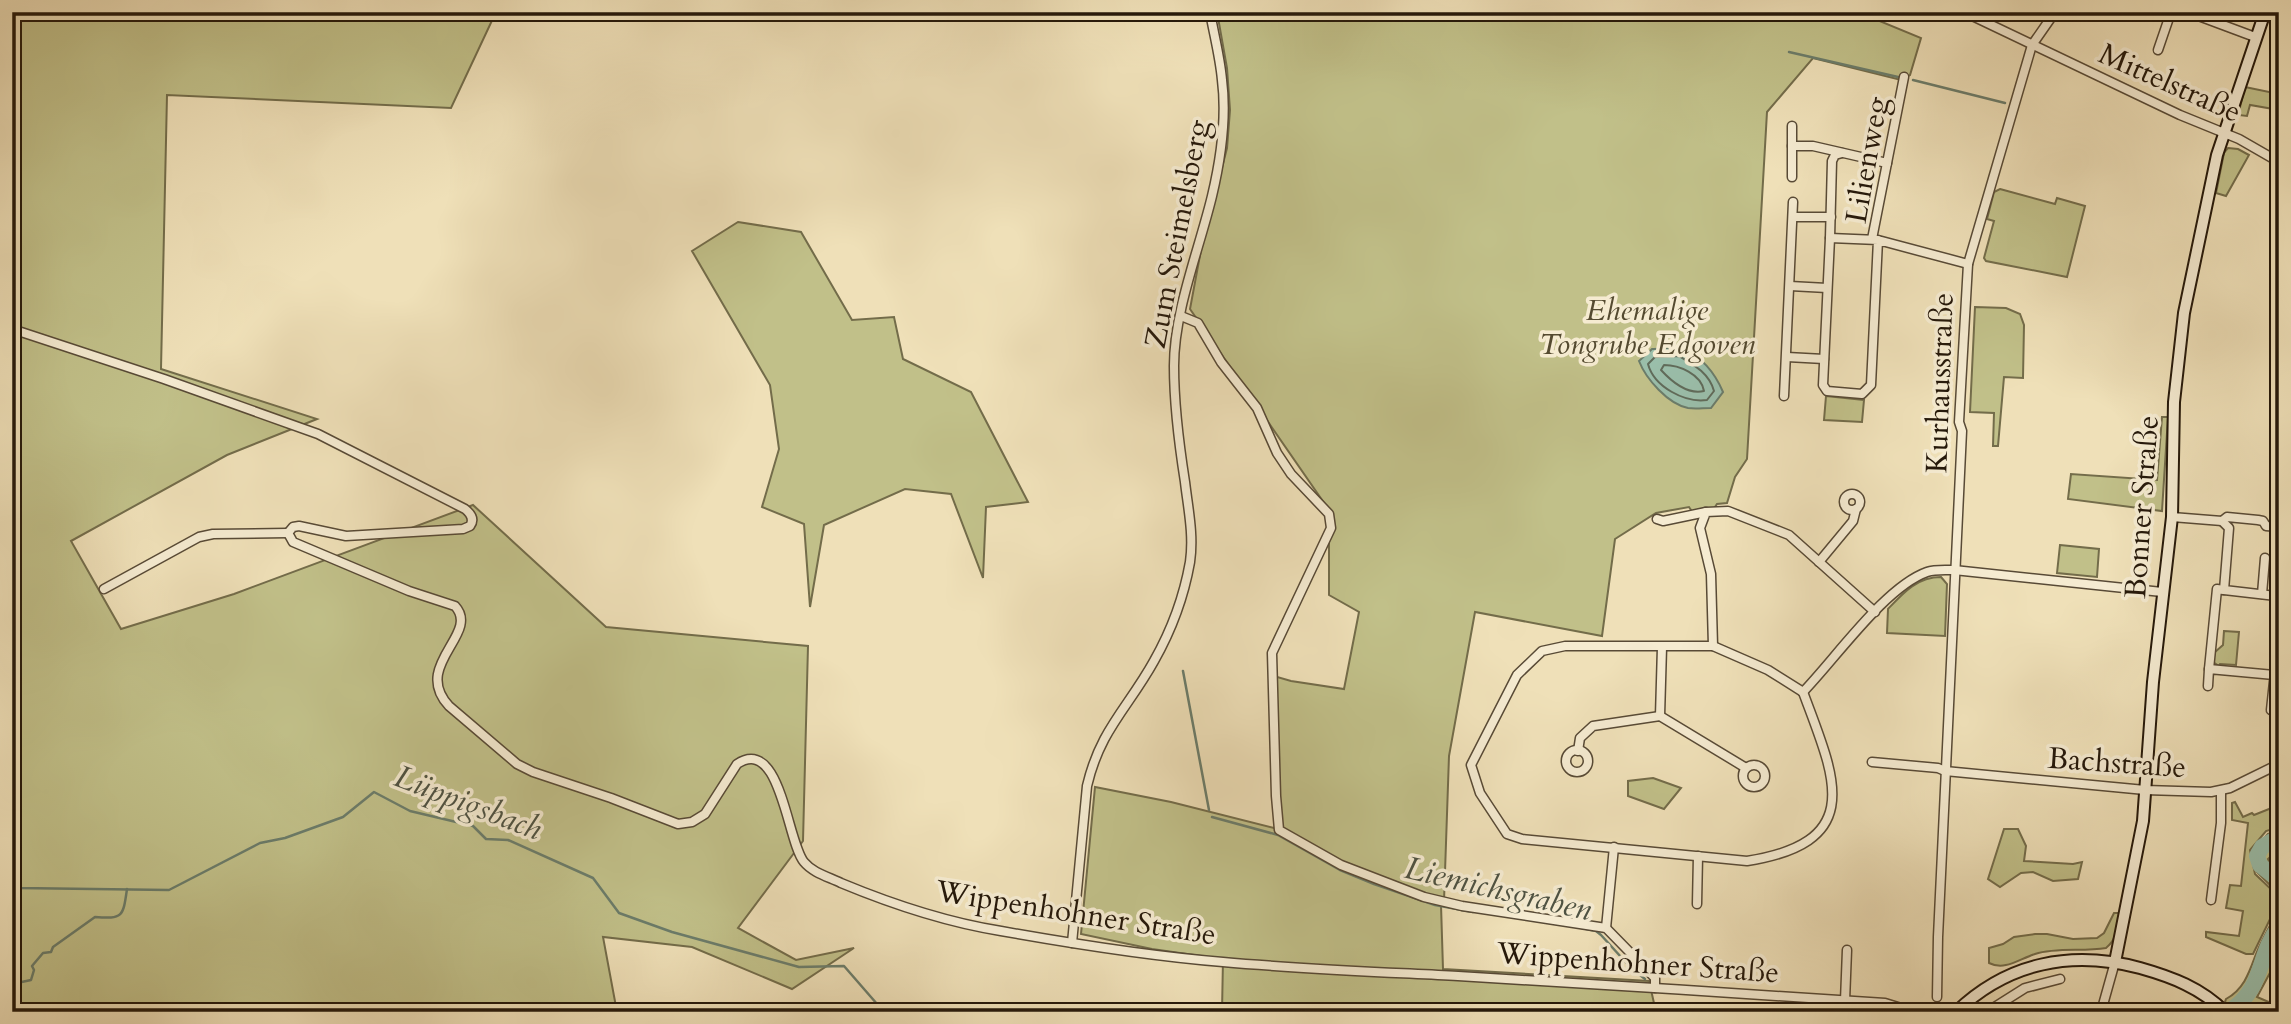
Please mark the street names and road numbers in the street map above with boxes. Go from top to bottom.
street label: Mittelstraße [2092,33,2248,133]
street label: Lilienweg [1836,93,1898,227]
street label: Zum Steimelsberg [1135,116,1219,352]
street label: Kurhausstraße [1916,292,1964,474]
street label: Bonner Straße [2115,414,2169,600]
street label: Bachstraße [2047,738,2187,788]
street label: Wippenhohner Straße [932,870,1219,955]
street label: Wippenhohner Straße [1494,933,1781,993]

